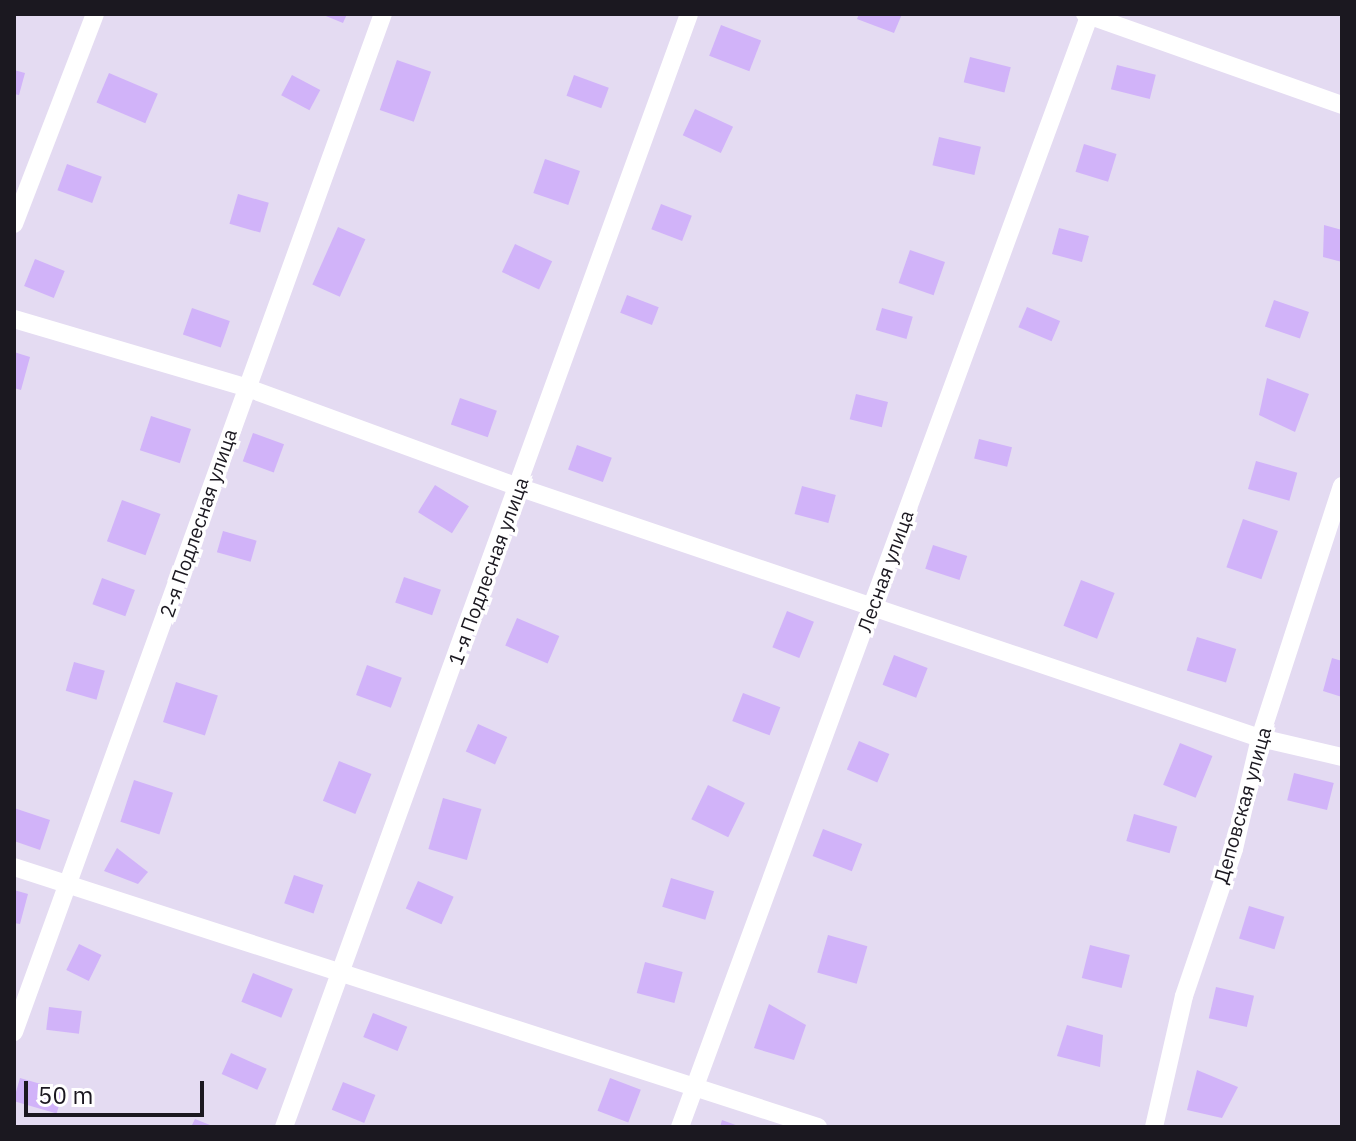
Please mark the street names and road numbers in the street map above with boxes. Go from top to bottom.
street label: 2-я Подлесная улица [154,425,242,621]
street label: 1-я Подлесная улица [443,474,533,668]
street label: Лесная улица [852,507,918,635]
street label: Деповская улица [1208,724,1276,886]

